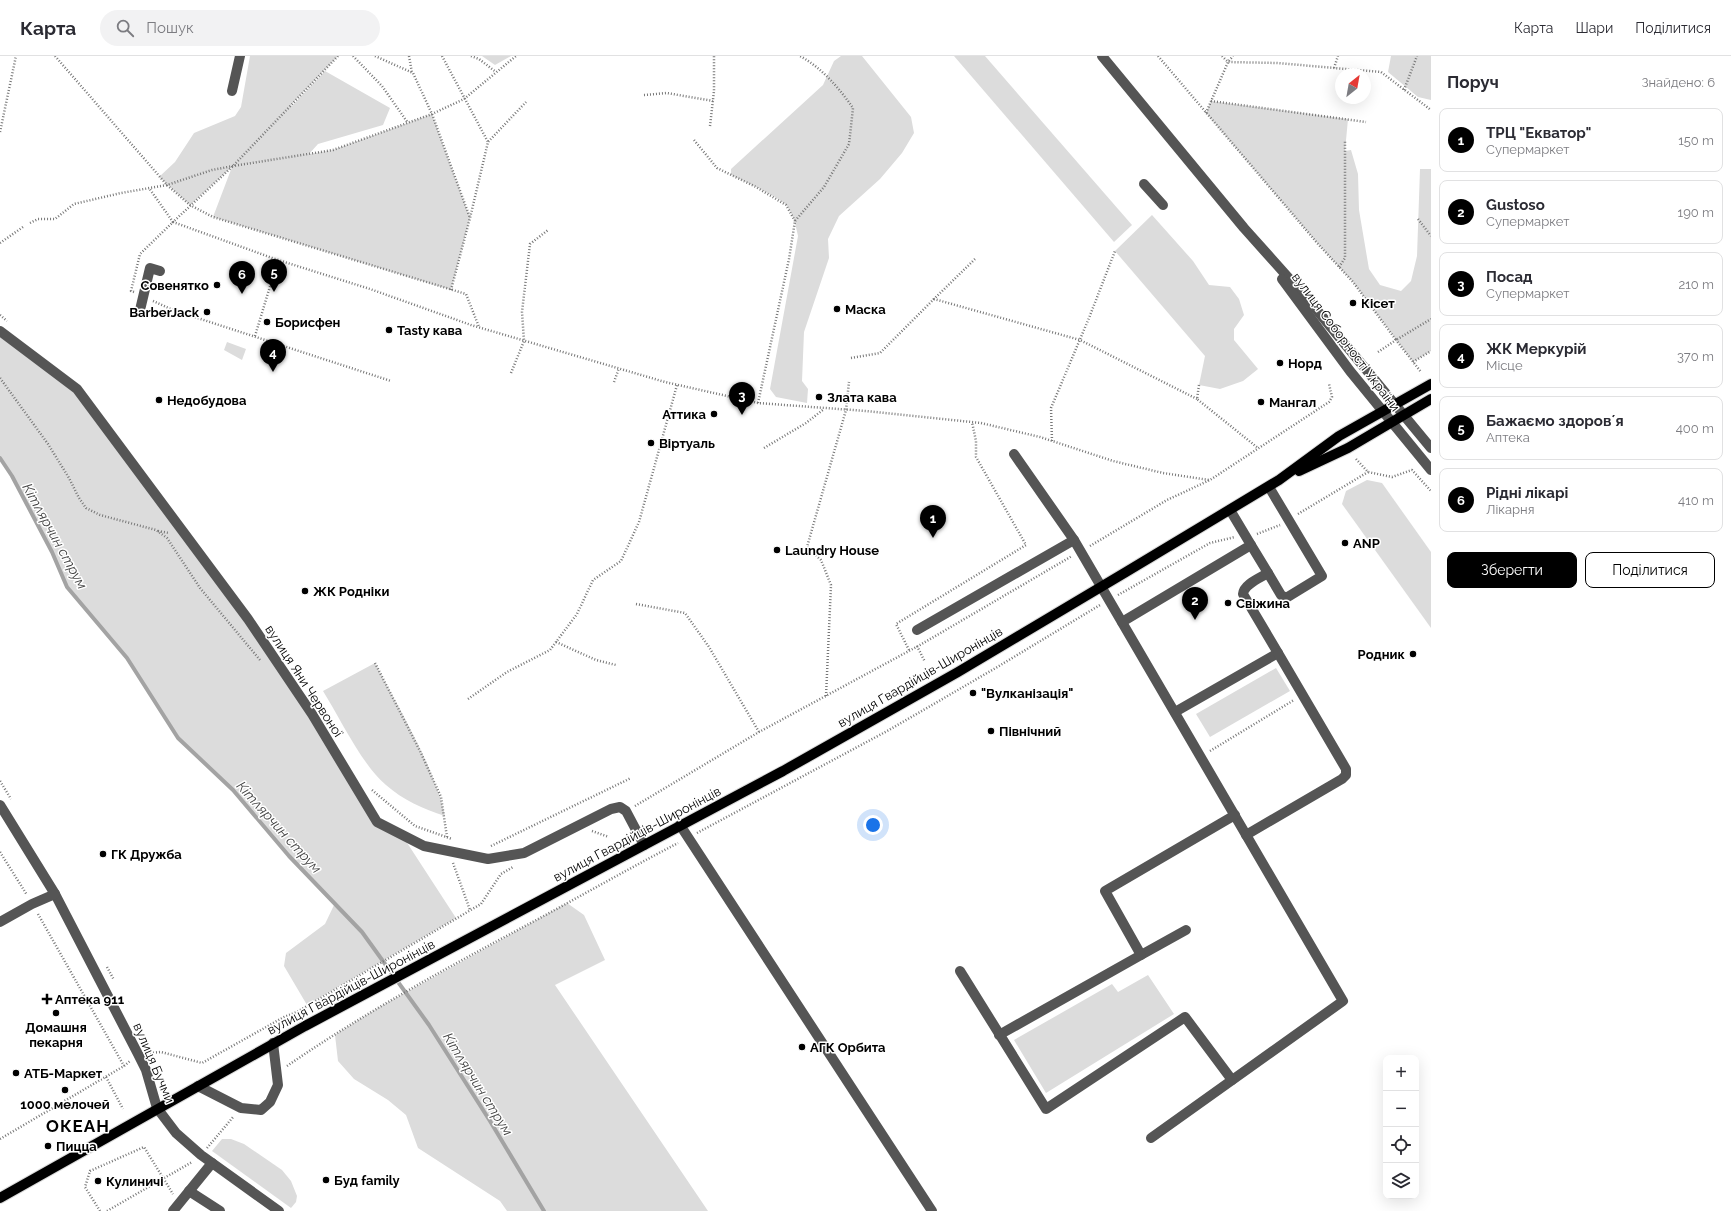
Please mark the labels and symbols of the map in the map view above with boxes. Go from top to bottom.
north arrow [1335,68,1371,104]
pin: 5 [261,259,287,292]
pin: 6 [229,261,255,294]
street label: вулиця Соборності України [1289,270,1403,414]
place label: Совенятко [141,278,209,293]
marker: Совенятко [212,280,222,290]
place label: Кісет [1361,296,1395,311]
marker: Кісет [1348,298,1358,308]
place label: Маска [845,302,886,317]
marker: Маска [832,304,842,314]
place label: BarberJack [129,305,200,320]
marker: BarberJack [202,307,212,317]
place label: Борисфен [275,315,341,330]
marker: Борисфен [262,317,272,327]
place label: Tasty кава [397,323,463,338]
marker: Tasty кава [384,325,394,335]
pin: 4 [260,339,286,372]
place label: Норд [1288,356,1322,371]
marker: Норд [1275,358,1285,368]
pin: 3 [729,382,755,415]
place label: Злата кава [827,390,897,405]
marker: Злата кава [814,392,824,402]
place label: Недобудова [167,393,247,408]
marker: Недобудова [154,395,164,405]
place label: Мангал [1269,395,1316,410]
marker: Мангал [1256,397,1266,407]
place label: Аттика [662,407,707,422]
marker: Аттика [709,409,719,419]
place label: Віртуаль [659,436,715,451]
marker: Віртуаль [646,438,656,448]
water label: Кітлярчин струм [19,480,91,592]
pin: 1 [920,505,946,538]
place label: ANP [1353,536,1380,551]
marker: ANP [1340,538,1350,548]
place label: Laundry House [785,543,879,558]
marker: Laundry House [772,545,782,555]
place label: ЖК Родніки [313,584,390,599]
marker: ЖК Родніки [300,586,310,596]
pin: 2 [1182,587,1208,620]
place label: Свіжина [1236,596,1291,611]
marker: Свіжина [1223,598,1233,608]
street label: вулиця Яни Червоної [262,622,346,740]
street label: вулиця Гвардійців-Широнінців [835,624,1005,730]
place label: Родник [1358,647,1406,662]
marker: Родник [1408,649,1418,659]
place label: "Вулканізація" [981,686,1073,701]
marker: "Вулканізація" [968,688,978,698]
place label: Північний [999,724,1061,739]
marker: Північний [986,726,996,736]
water label: Кітлярчин струм [234,778,325,877]
street label: вулиця Гвардійців-Широнінців [551,783,723,885]
your location [863,815,883,835]
place label: ГК Дружба [111,847,182,862]
marker: ГК Дружба [98,849,108,859]
street label: вулиця Гвардійців-Широнінців [265,936,437,1038]
place label: Аптека 911 [55,992,125,1007]
marker: Аптека 911 [42,994,52,1004]
marker: Домашня пекарня [51,1008,61,1018]
place label: Домашня пекарня [25,1020,87,1050]
street label: вулиця Бучми [130,1021,178,1105]
water label: Кітлярчин струм [440,1030,516,1139]
place label: АГК Орбита [810,1040,886,1055]
marker: АГК Орбита [797,1042,807,1052]
place label: АТБ-Маркет [24,1066,103,1081]
marker: АТБ-Маркет [11,1068,21,1078]
marker: 1000 мелочей [60,1085,70,1095]
place label: 1000 мелочей [20,1097,110,1112]
district label: ОКЕАН [46,1116,110,1136]
place label: Пицца [56,1139,97,1154]
marker: Пицца [43,1141,53,1151]
place label: Буд family [334,1173,400,1188]
place label: Кулиничі [106,1174,164,1189]
marker: Буд family [321,1175,331,1185]
marker: Кулиничі [93,1176,103,1186]

